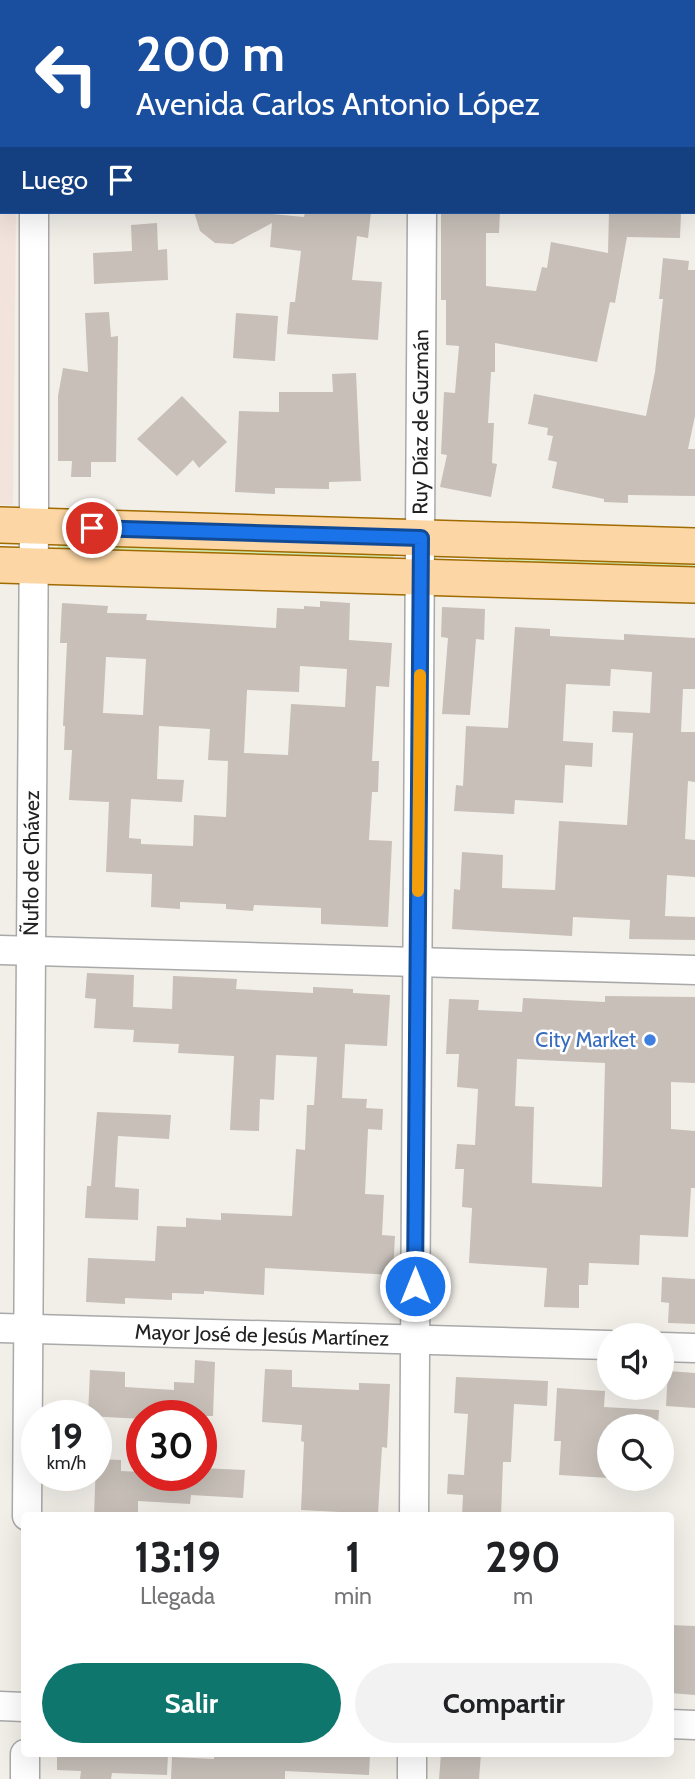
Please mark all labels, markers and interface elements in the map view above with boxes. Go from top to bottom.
text: 200 m [136,24,285,83]
icon: left [21,28,112,119]
text: Avenida Carlos Antonio López [136,84,540,123]
icon: arrive [102,161,140,199]
text: Luego [21,164,88,196]
street label: Ruy Díaz de Guzmán [407,329,433,515]
pin [62,498,122,558]
icon: arrive [73,509,111,547]
street label: Ñuflo de Chávez [17,790,44,936]
place label: City Market [535,1027,636,1052]
marker: City Market [642,1032,658,1048]
position arrow [378,1249,452,1323]
street label: Mayor José de Jesús Martínez [134,1319,390,1351]
map controls [597,1323,674,1491]
button: sound [597,1323,674,1400]
speed limit sign: 30 [126,1400,217,1491]
button: search [597,1414,674,1491]
text: 19 [50,1415,83,1458]
text: km/h [47,1452,86,1474]
text: 13:19 [134,1531,221,1583]
text: 1 [345,1531,361,1583]
text: 290 [485,1531,561,1583]
text: Llegada [140,1582,215,1610]
text: min [334,1582,372,1610]
text: m [513,1582,533,1610]
button: Salir [42,1663,341,1743]
button: Compartir [355,1663,653,1743]

